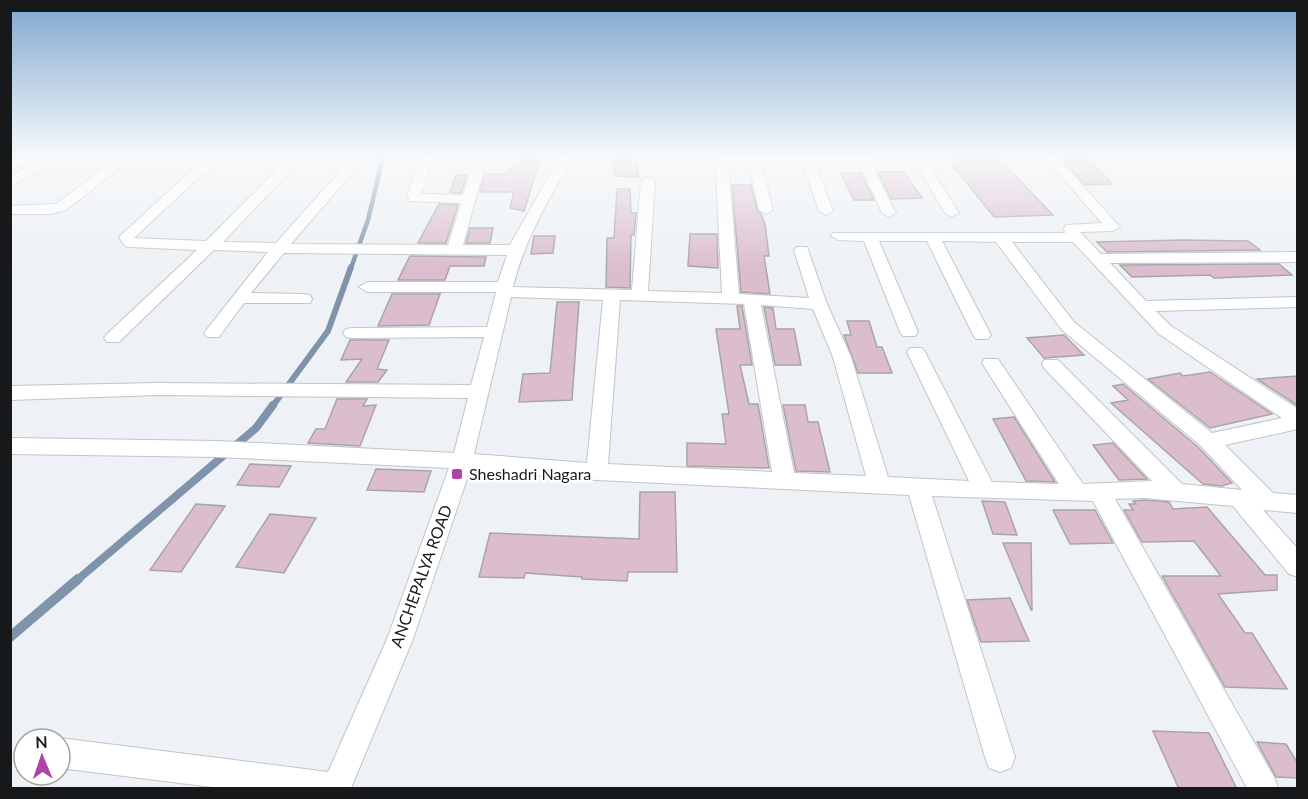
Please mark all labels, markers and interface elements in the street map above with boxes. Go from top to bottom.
place label: Sheshadri Nagara [469,464,591,483]
marker: Sheshadri Nagara [450,467,464,481]
street label: ANCHEPALYA ROAD [386,502,455,650]
north arrow [12,727,72,787]
text: N [35,732,48,751]

